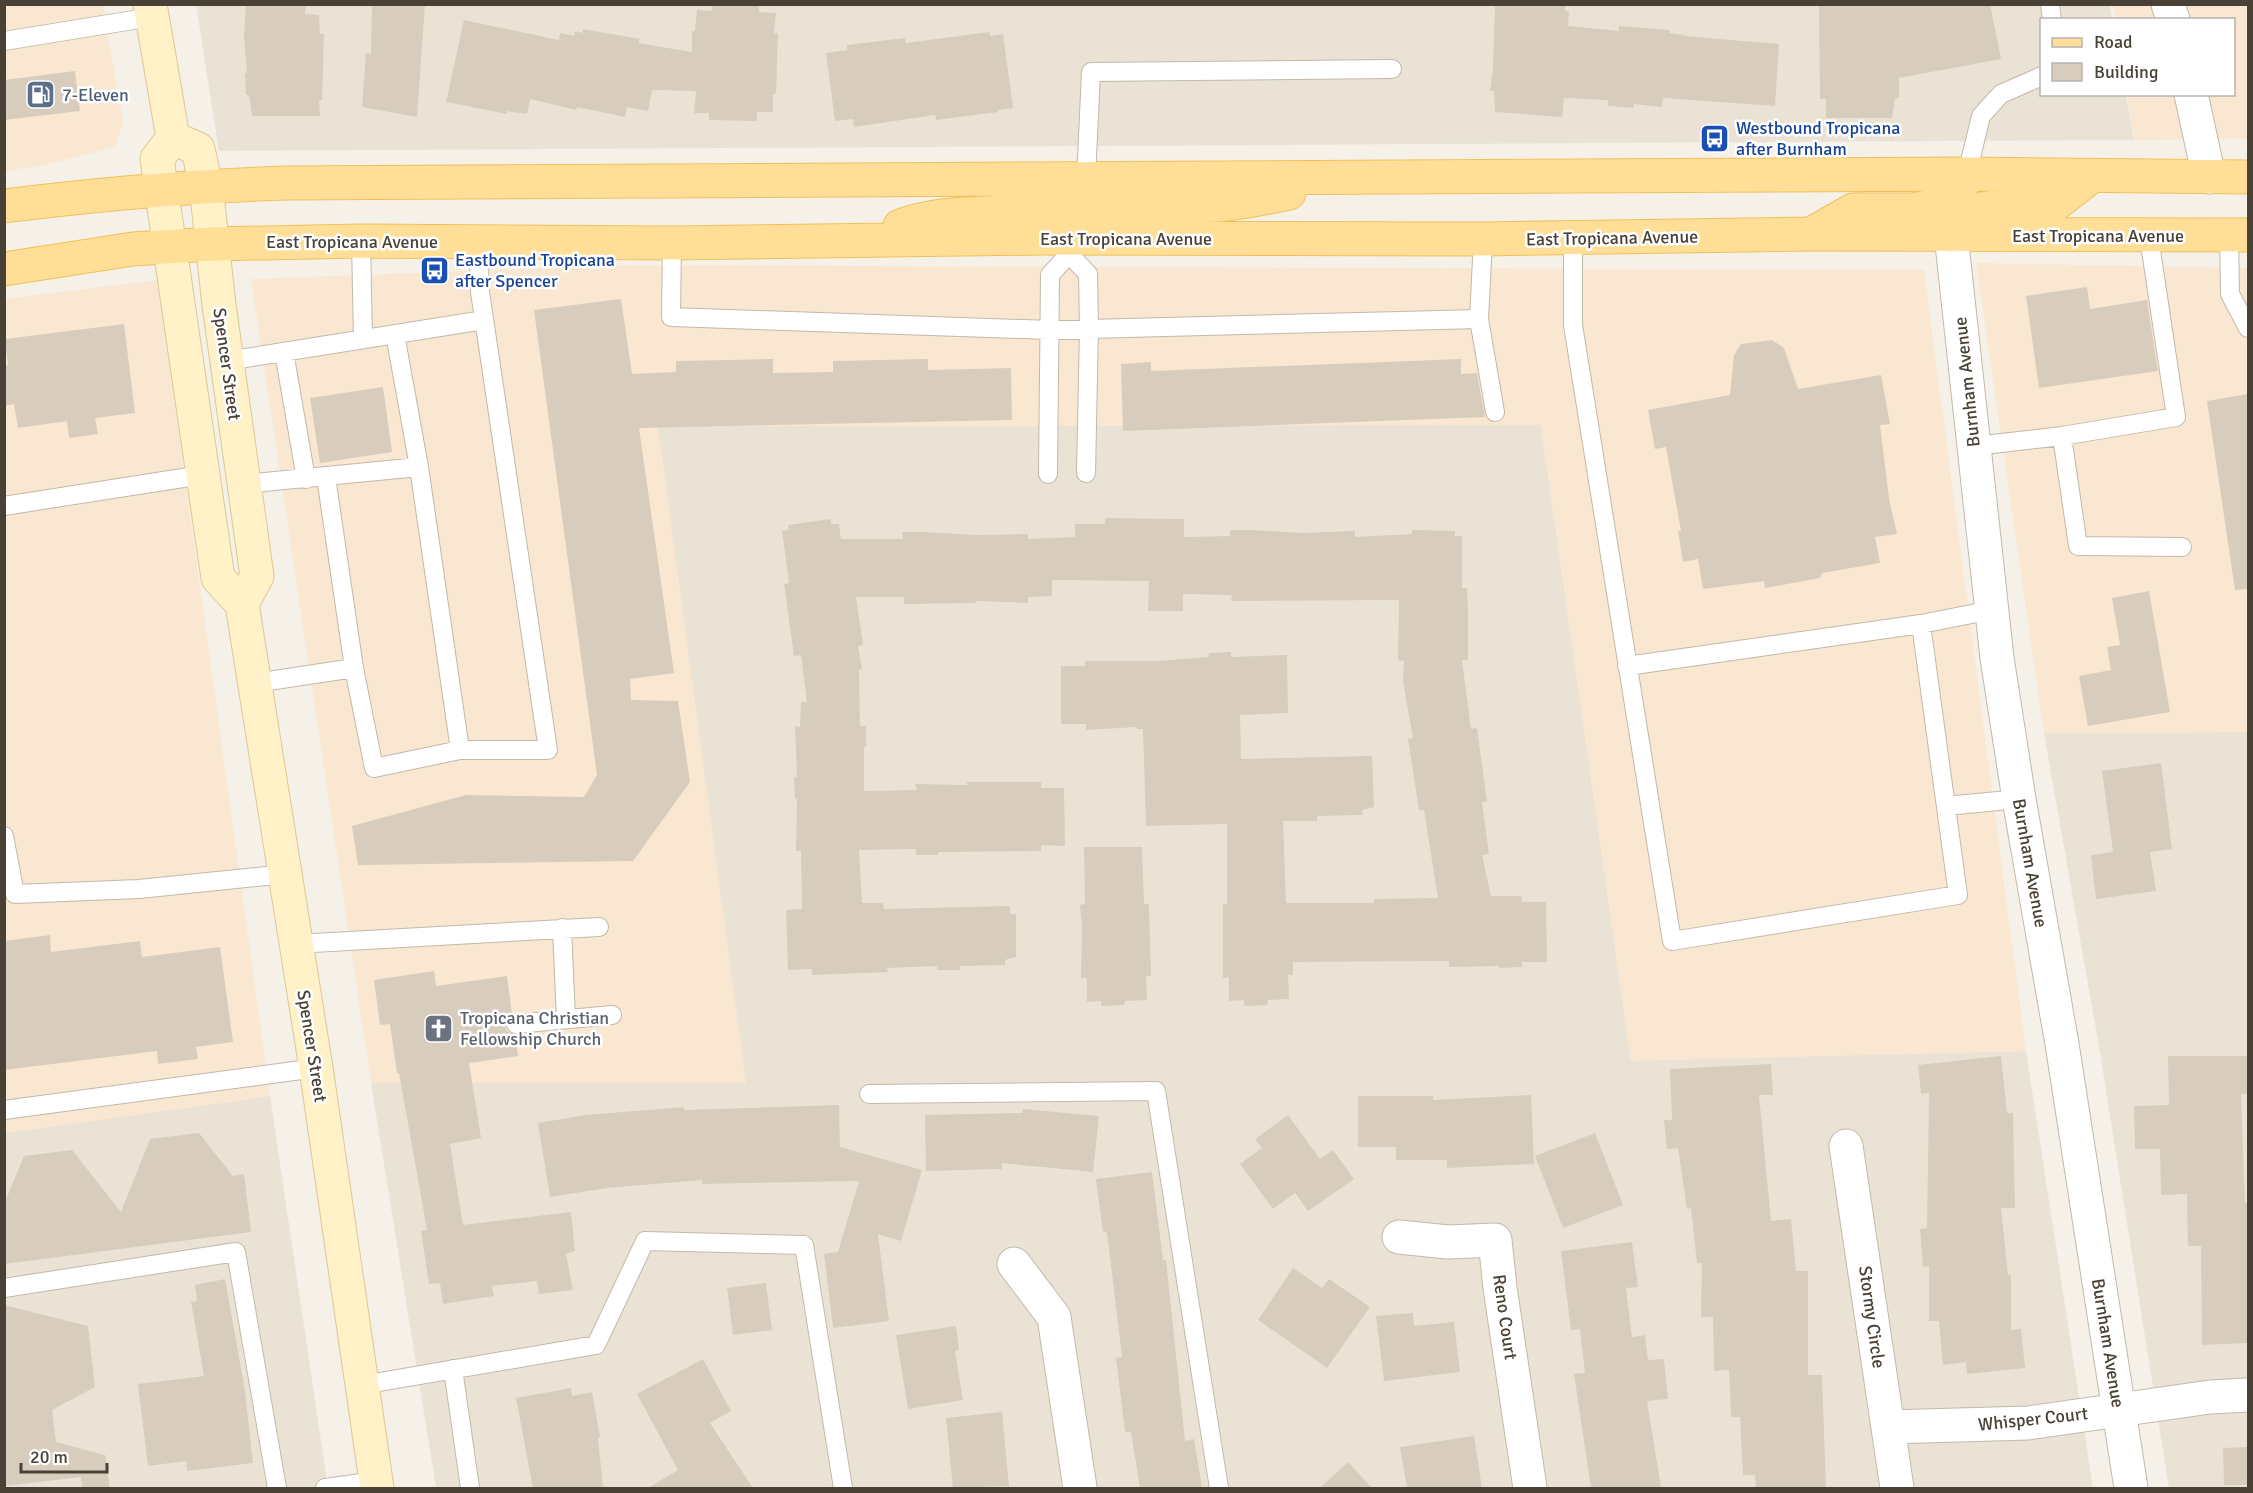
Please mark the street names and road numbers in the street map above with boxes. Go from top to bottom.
street label: East Tropicana Avenue [1526,225,1698,251]
street label: East Tropicana Avenue [2012,225,2184,247]
street label: East Tropicana Avenue [1040,228,1212,250]
street label: East Tropicana Avenue [266,231,438,253]
street label: Spencer Street [208,306,246,422]
street label: Burnham Avenue [1949,316,1985,448]
street label: Burnham Avenue [2008,797,2052,929]
street label: Spencer Street [292,988,332,1104]
street label: Stormy Circle [1854,1264,1890,1370]
street label: Reno Court [1488,1273,1522,1361]
street label: Burnham Avenue [2087,1277,2129,1409]
street label: Whisper Court [1977,1402,2089,1436]

